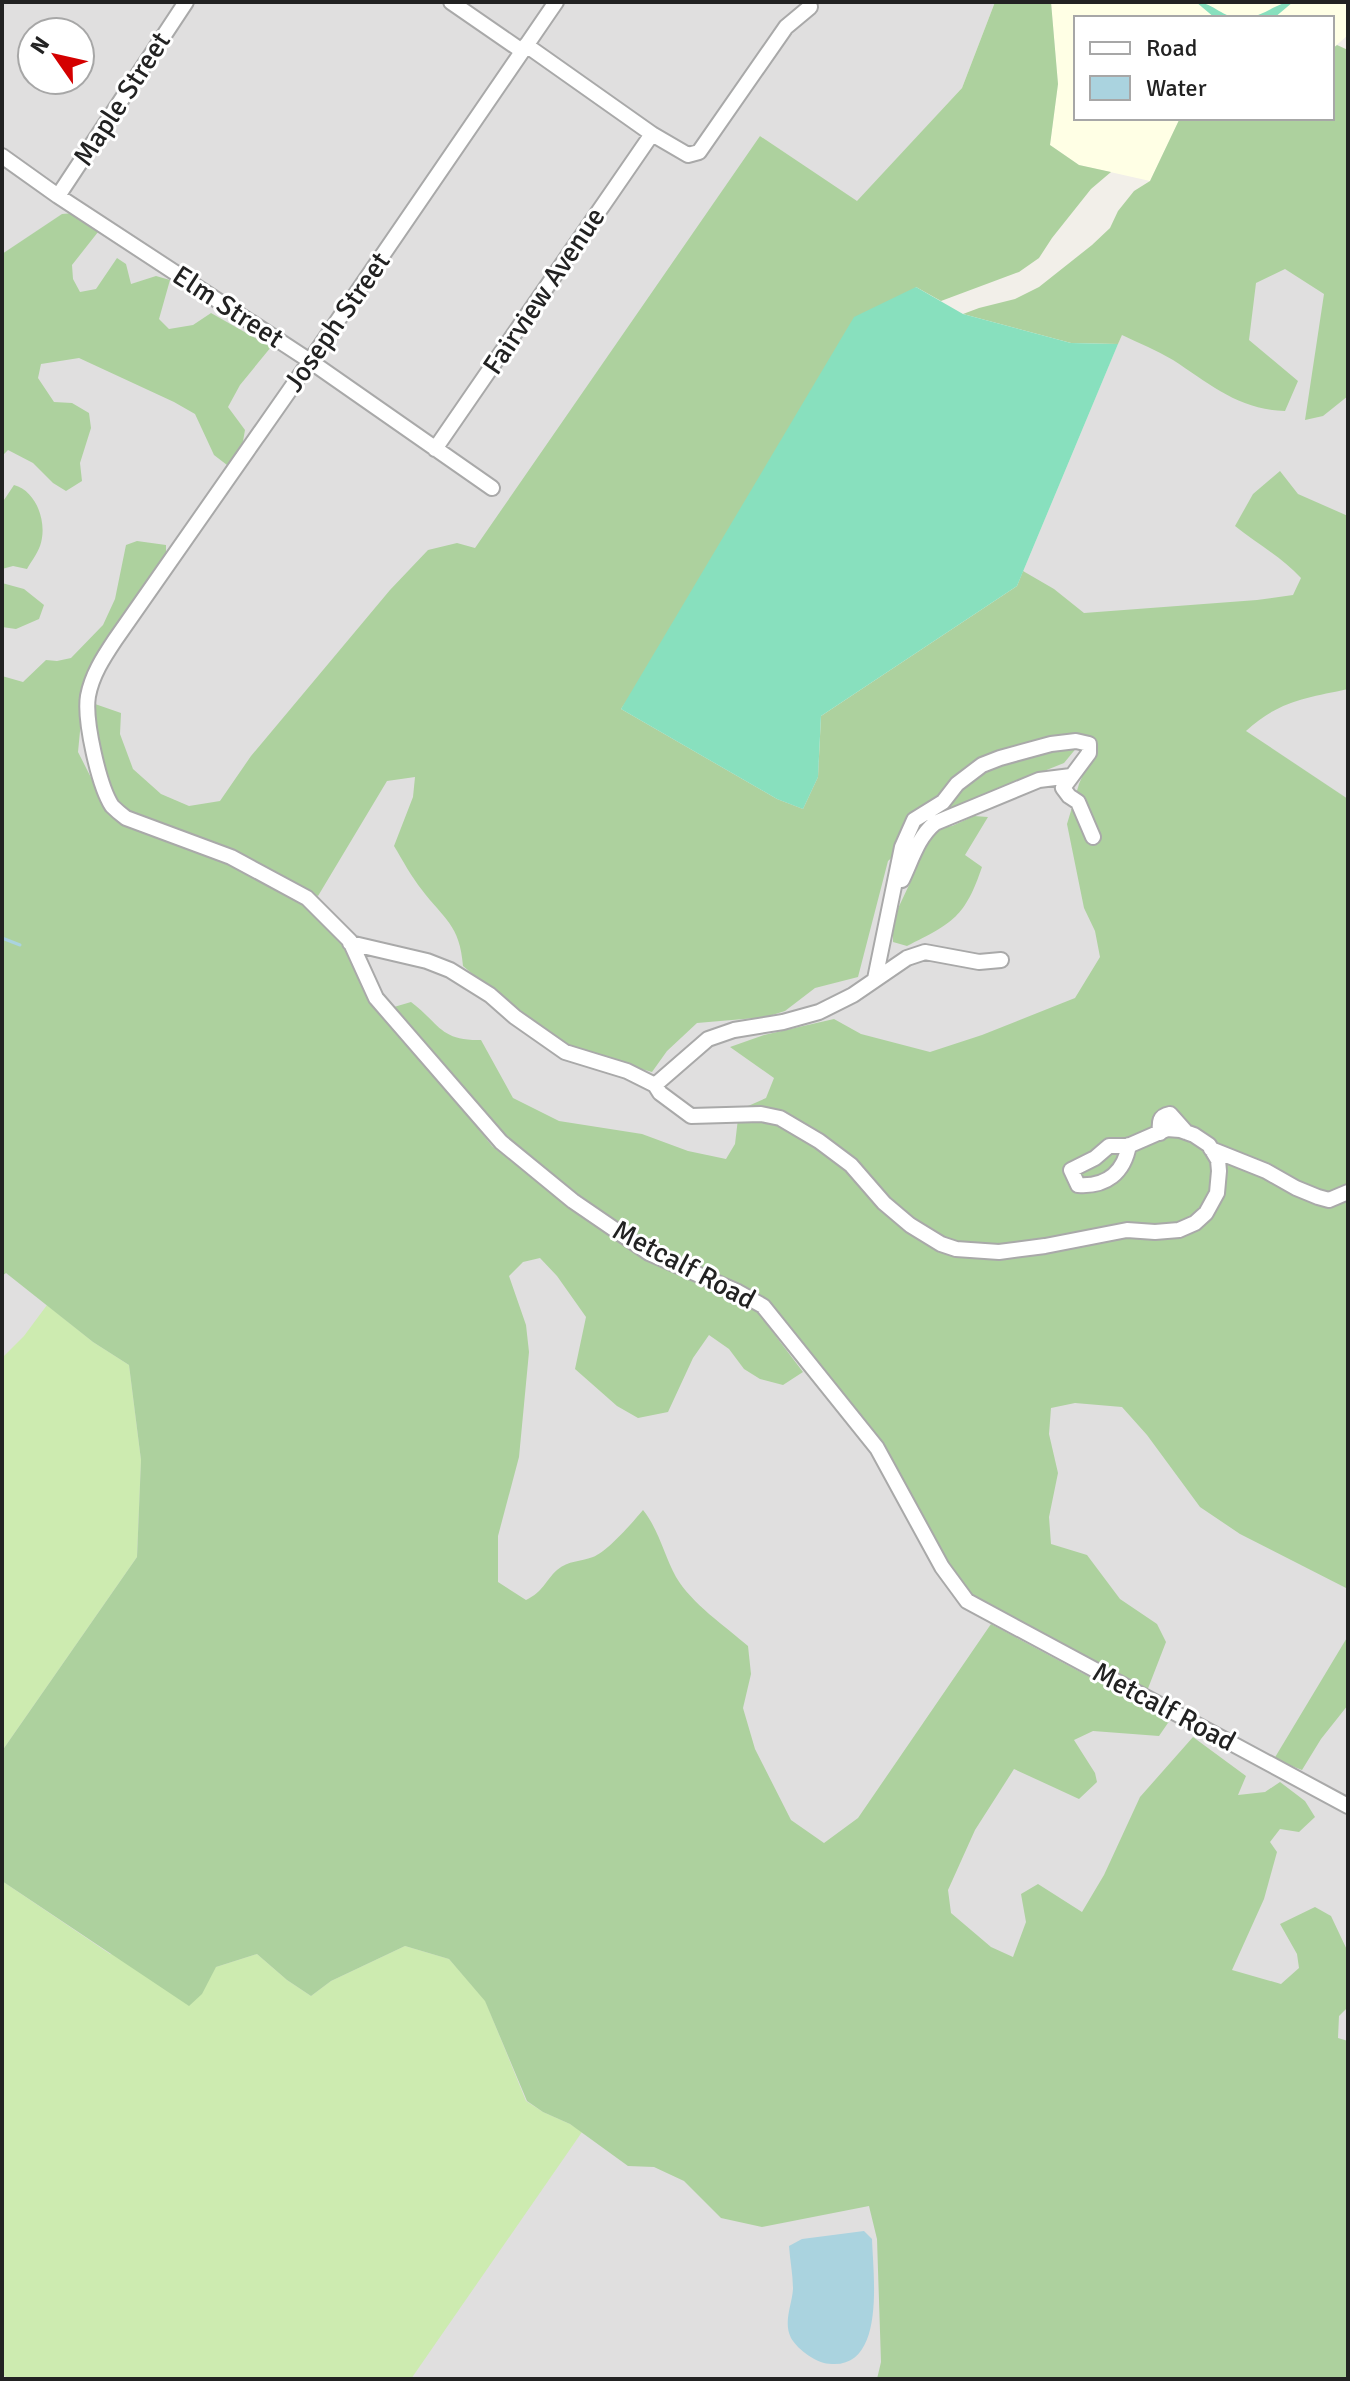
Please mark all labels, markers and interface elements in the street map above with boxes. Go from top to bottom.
north arrow [16,16,96,96]
legend [1074,16,1334,120]
street label: Maple Street [66,26,178,172]
text: N [24,31,55,59]
text: Road [1146,33,1197,63]
text: Water [1146,73,1207,103]
street label: Fairview Avenue [476,201,612,381]
street label: Joseph Street [276,246,398,398]
street label: Elm Street [166,259,290,356]
street label: Metcalf Road [607,1213,761,1317]
street label: Metcalf Road [1087,1655,1241,1759]

